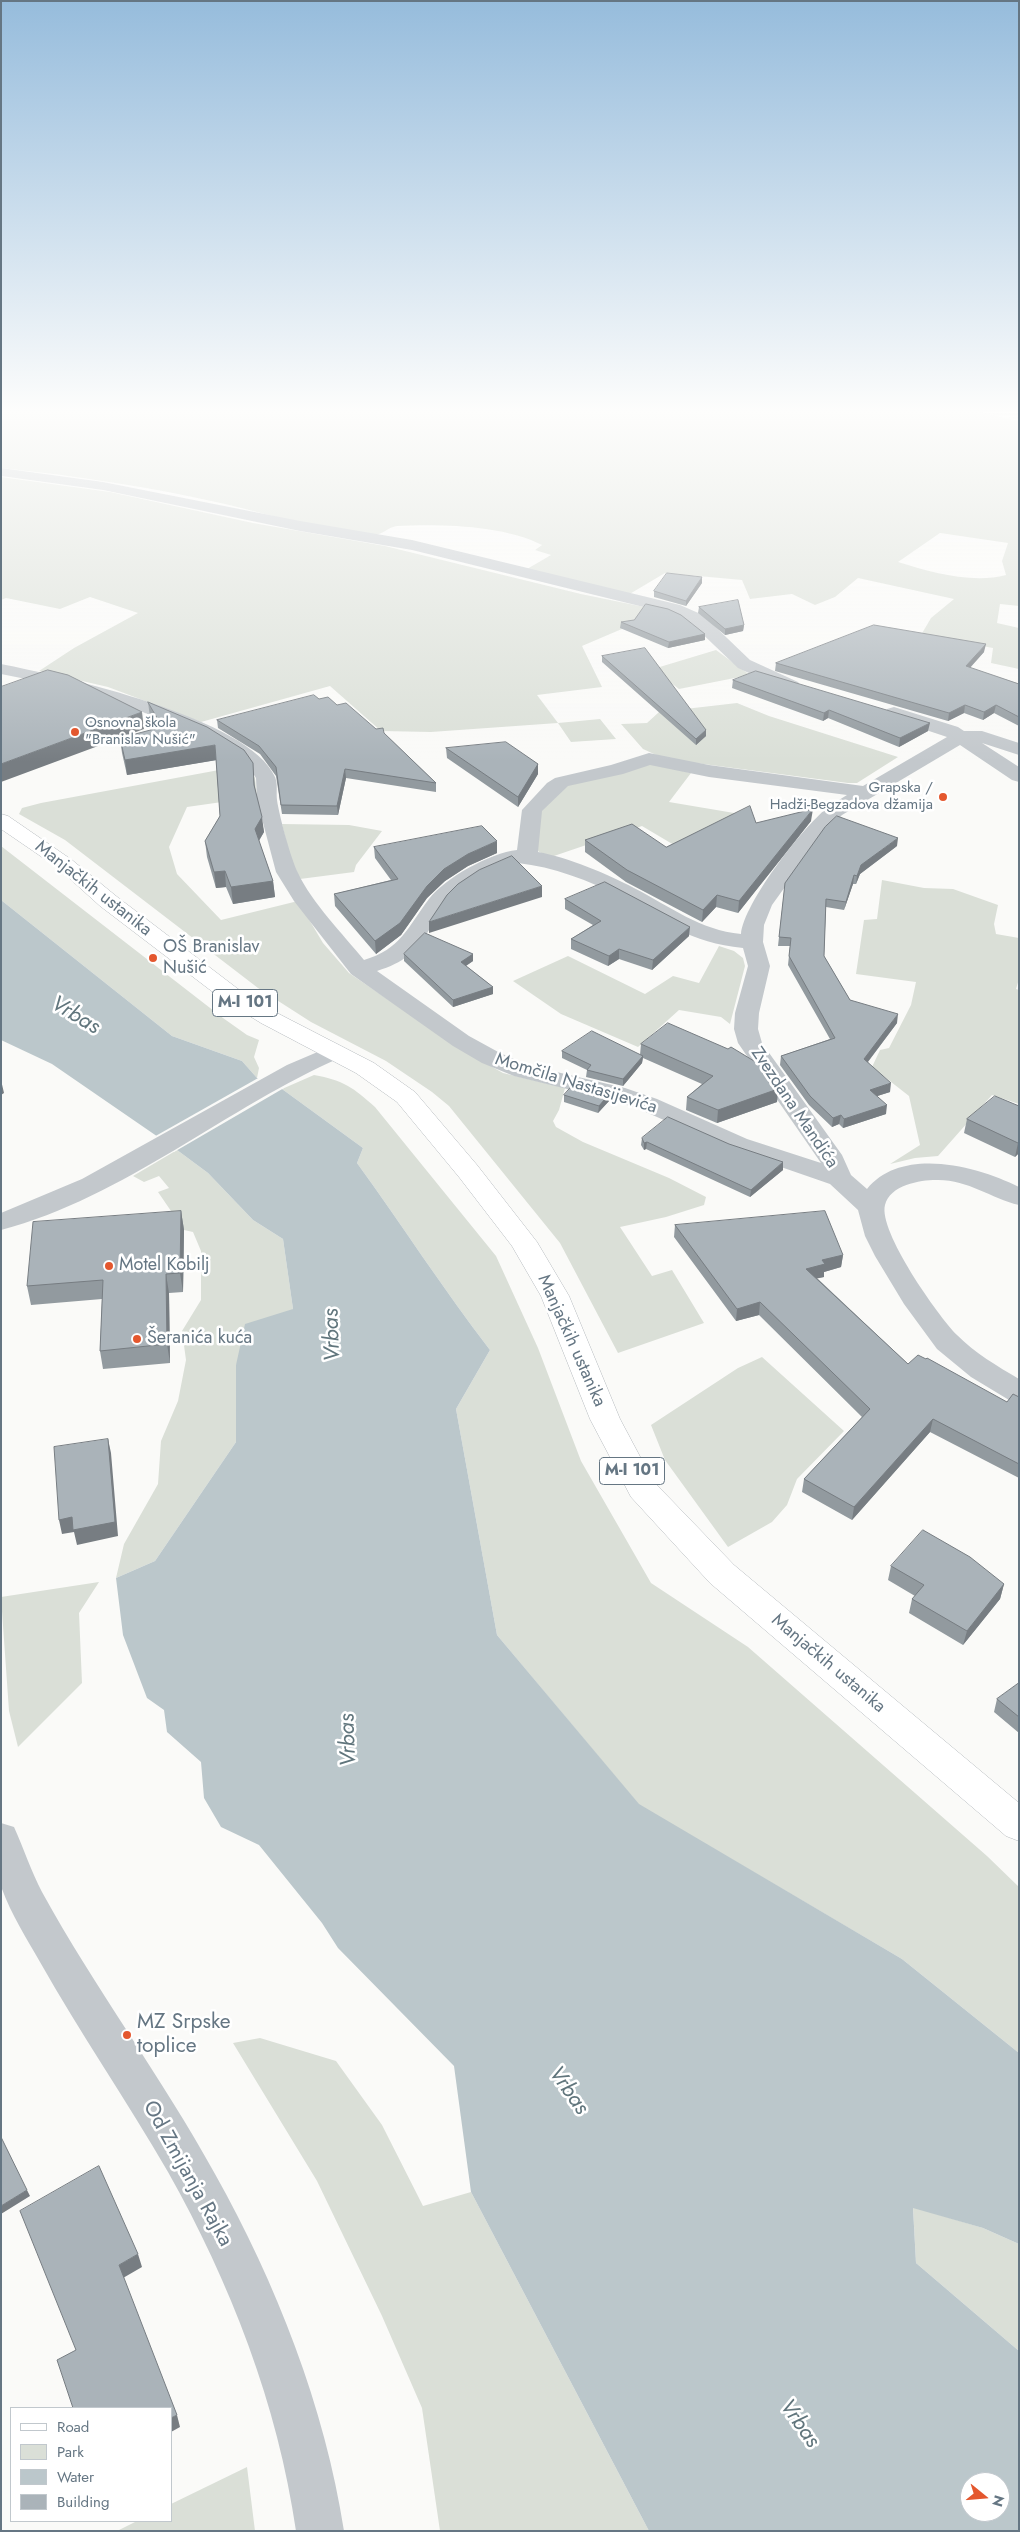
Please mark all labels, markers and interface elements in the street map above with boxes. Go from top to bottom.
place label: Osnovna škola "Branislav Nušić" [85,714,196,749]
marker: Osnovna škola "Branislav Nušić" [69,726,81,738]
place label: Grapska / Hadži-Begzadova džamija [770,779,933,814]
marker: Grapska / Hadži-Begzadova džamija [937,791,949,803]
street label: Manjačkih ustanika [30,837,156,941]
place label: OŠ Branislav Nušić [163,937,259,980]
marker: OŠ Branislav Nušić [147,952,159,964]
road number: M-I 101 [212,990,278,1016]
water label: Vrbas [46,991,104,1041]
street label: Zvezdana Mandića [746,1043,842,1173]
street label: Momčila Nastasijevića [492,1049,660,1119]
place label: Motel Kobilj [119,1255,210,1277]
marker: Motel Kobilj [103,1260,115,1272]
street label: Manjačkih ustanika [532,1272,610,1410]
water label: Vrbas [319,1308,347,1362]
place label: Šeranića kuća [147,1328,252,1350]
marker: Šeranića kuća [131,1333,143,1345]
road number: M-I 101 [600,1458,664,1484]
street label: Manjačkih ustanika [767,1610,889,1718]
water label: Vrbas [335,1713,363,1767]
place label: MZ Srpske toplice [137,2010,231,2060]
marker: MZ Srpske toplice [121,2029,133,2041]
water label: Vrbas [542,2062,594,2120]
street label: Od Zmijanja Rajka [137,2097,237,2251]
water label: Vrbas [773,2395,825,2453]
legend [10,2407,172,2522]
text: Road [57,2416,89,2438]
text: Park [57,2441,84,2463]
text: Water [57,2466,94,2488]
north arrow [960,2472,1010,2522]
text: Building [57,2491,109,2513]
text: N [987,2493,1010,2509]

